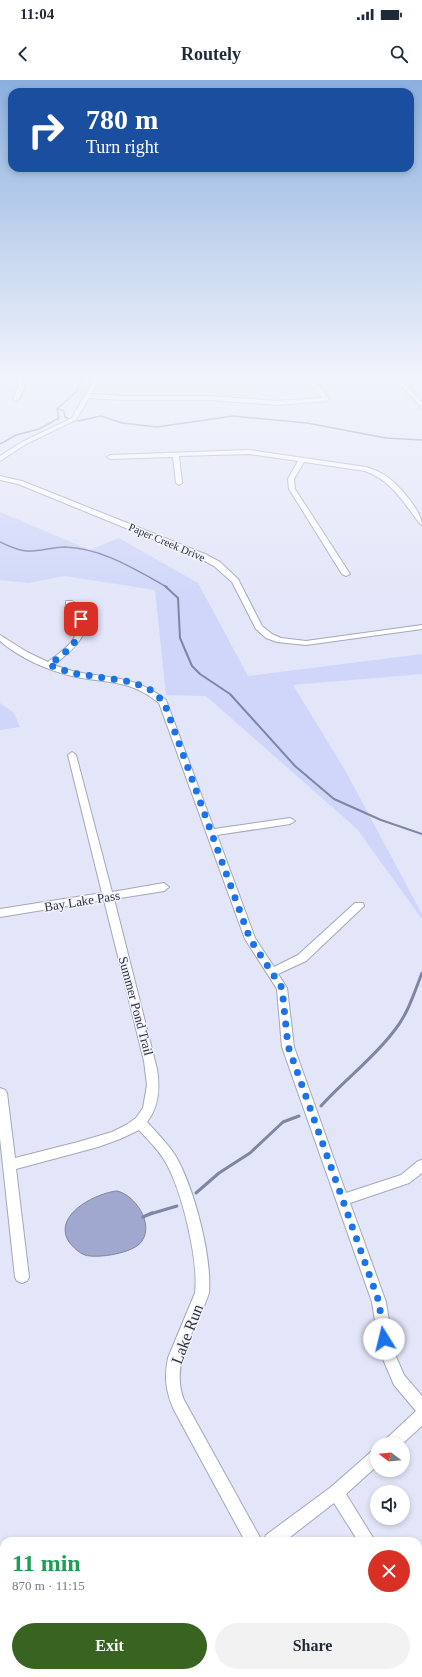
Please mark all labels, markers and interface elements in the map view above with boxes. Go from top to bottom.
text: 11:04 [20,6,54,22]
icon: back [12,43,34,65]
icon: search [388,43,410,65]
text: Routely [181,44,241,64]
icon: right [20,104,72,156]
text: 780 m [86,104,158,135]
text: Turn right [86,137,159,157]
street label: Paper Creek Drive [127,520,207,564]
pin [64,602,98,636]
icon: arrive [70,608,92,630]
street label: Bay Lake Pass [43,888,121,914]
street label: Summer Pond Trail [116,955,157,1058]
street label: Lake Run [168,1302,206,1366]
position arrow [363,1318,405,1360]
north arrow [370,1437,410,1477]
map controls [370,1437,410,1525]
button: sound [370,1485,410,1525]
text: 11 min [12,1550,81,1576]
button: close [368,1550,410,1592]
text: 870 m · 11:15 [12,1578,85,1593]
button: Exit [12,1623,207,1669]
button: Share [215,1623,410,1669]

